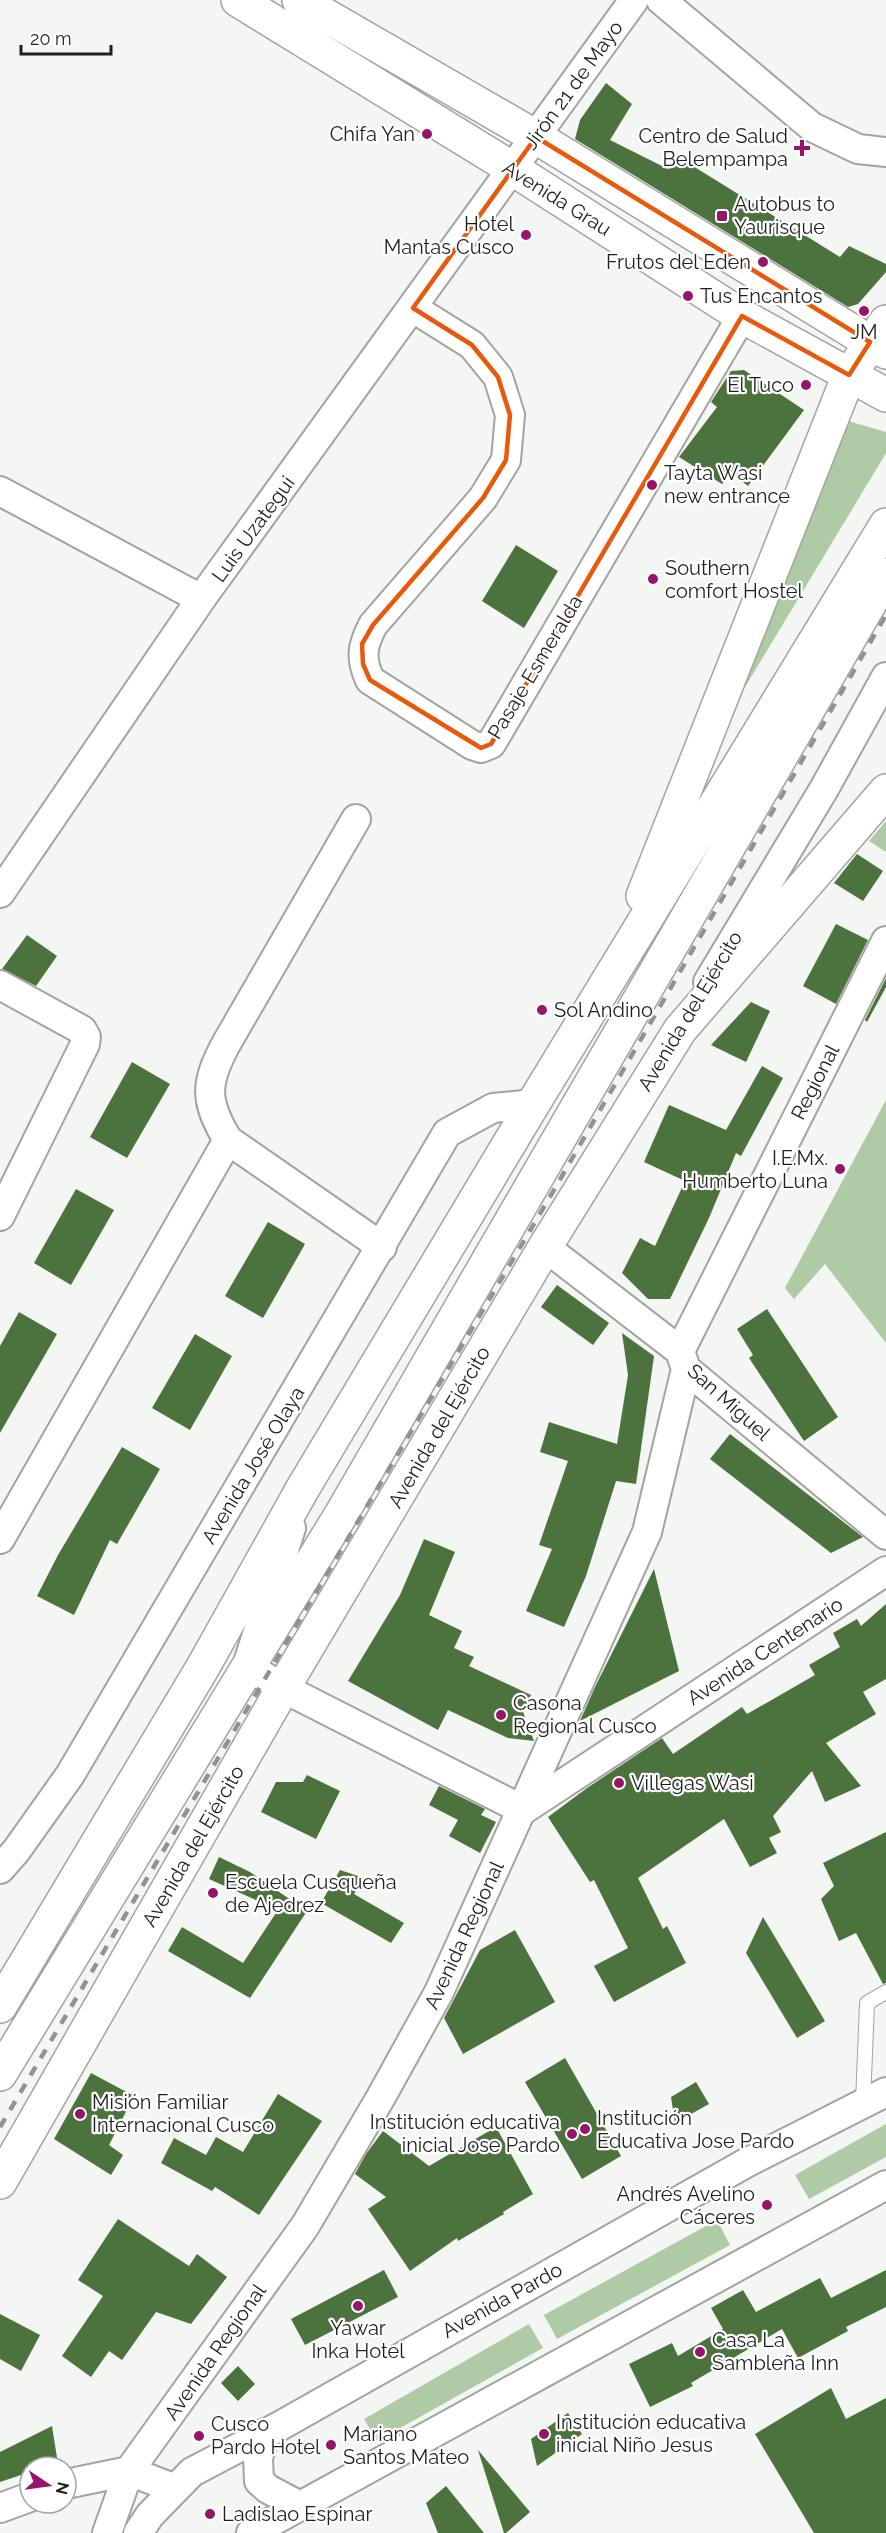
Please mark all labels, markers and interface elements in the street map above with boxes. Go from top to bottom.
street label: Jirón 21 de Mayo [518,16,628,154]
scale bar [21,18,111,56]
text: 20 m [30,28,72,49]
place label: Chifa Yan [330,122,415,146]
place label: Centro de Salud Belempampa [639,124,788,171]
marker: Chifa Yan [420,127,434,141]
marker: Centro de Salud Belempampa [793,139,811,157]
street label: Avenida Grau [498,155,616,241]
place label: Autobus to Yaurisque [734,192,835,239]
marker: Autobus to Yaurisque [715,209,729,223]
place label: Hotel Mantas Cusco [384,212,515,259]
marker: Hotel Mantas Cusco [519,228,533,242]
place label: Frutos del Eden [606,250,751,274]
marker: Frutos del Eden [756,255,770,269]
place label: Tus Encantos [700,284,822,308]
marker: Tus Encantos [681,289,695,303]
marker: JM [857,304,871,318]
place label: JM [850,320,878,344]
place label: El Tuco [727,373,794,397]
marker: El Tuco [799,378,813,392]
place label: Tayta Wasi new entrance [664,461,790,508]
street label: Luis Uzategui [207,471,299,587]
marker: Tayta Wasi new entrance [645,478,659,492]
place label: Southern comfort Hostel [665,556,803,603]
marker: Southern comfort Hostel [646,572,660,586]
street label: Pasaje Esmeralda [483,591,587,743]
street label: Avenida del Ejército [633,927,747,1095]
place label: Sol Andino [554,998,653,1022]
marker: Sol Andino [535,1003,549,1017]
street label: Regional [786,1040,844,1124]
place label: I.E.Mx. Humberto Luna [682,1146,828,1193]
marker: I.E.Mx. Humberto Luna [833,1162,847,1176]
street label: Avenida del Ejército [383,1342,495,1512]
street label: San Miguel [683,1359,776,1446]
street label: Avenida José Olaya [197,1382,309,1548]
street label: Avenida Centenario [683,1592,847,1710]
place label: Casona Regional Cusco [513,1691,657,1738]
marker: Casona Regional Cusco [494,1708,508,1722]
street label: Avenida del Ejército [137,1761,249,1931]
place label: Villegas Wasi [631,1771,754,1795]
marker: Villegas Wasi [612,1776,626,1790]
street label: Avenida Regional [419,1857,509,2013]
place label: Escuela Cusqueña de Ajedrez [225,1870,397,1917]
marker: Escuela Cusqueña de Ajedrez [206,1886,220,1900]
place label: Misión Familiar Internacional Cusco [92,2090,274,2137]
place label: Institución Educativa Jose Pardo [597,2106,794,2153]
marker: Misión Familiar Internacional Cusco [73,2107,87,2121]
place label: Institución educativa inicial Jose Pardo [370,2110,560,2157]
marker: Institución Educativa Jose Pardo [578,2122,592,2136]
marker: Institución educativa inicial Jose Pardo [565,2127,579,2141]
place label: Andrés Avelino Cáceres [617,2182,755,2229]
marker: Andrés Avelino Cáceres [760,2198,774,2212]
street label: Avenida Pardo [438,2257,566,2343]
street label: Avenida Regional [159,2279,271,2425]
marker: Yawar Inka Hotel [351,2299,365,2313]
place label: Yawar Inka Hotel [311,2316,405,2363]
place label: Casa La Sambleña Inn [712,2328,839,2375]
marker: Casa La Sambleña Inn [693,2345,707,2359]
place label: Institución educativa inicial Niño Jesus [556,2410,746,2457]
place label: Cusco Pardo Hotel [211,2412,321,2459]
place label: Mariano Santos Mateo [343,2422,469,2469]
marker: Institución educativa inicial Niño Jesus [537,2427,551,2441]
marker: Cusco Pardo Hotel [192,2429,206,2443]
marker: Mariano Santos Mateo [324,2438,338,2452]
north arrow [18,2455,78,2515]
text: N [51,2480,73,2496]
place label: Ladislao Espinar [222,2502,372,2526]
marker: Ladislao Espinar [203,2507,217,2521]

